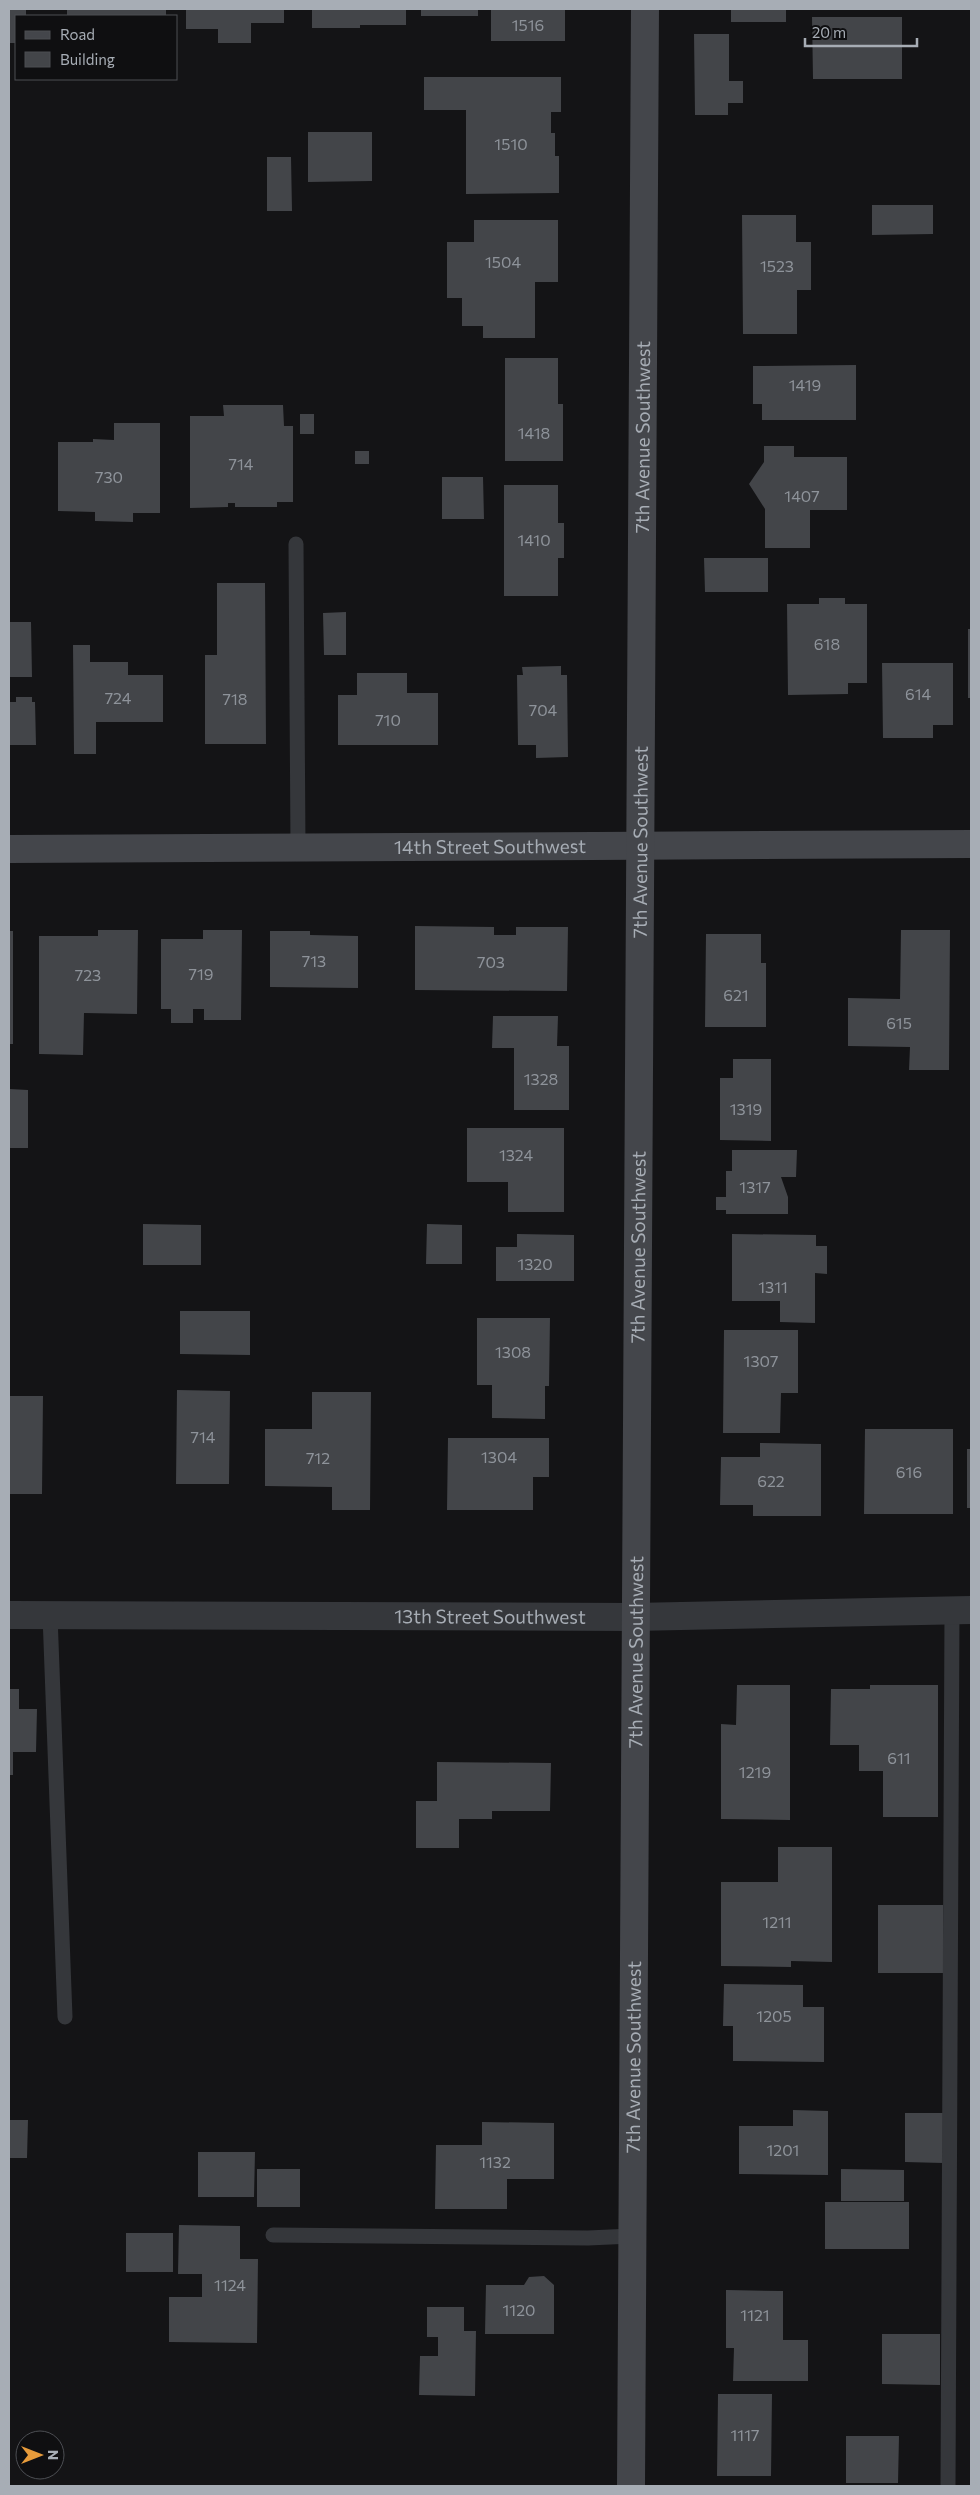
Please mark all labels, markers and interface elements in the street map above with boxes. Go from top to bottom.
legend [15,15,178,80]
house number: 1516 [512,15,544,34]
scale bar [805,15,918,47]
text: 20 m [812,23,846,41]
text: Road [60,25,95,43]
text: Building [60,50,115,68]
house number: 1510 [494,134,528,153]
house number: 1504 [485,252,521,271]
house number: 1523 [760,256,794,275]
street label: 7th Avenue Southwest [630,341,654,533]
house number: 1419 [789,375,821,394]
house number: 1418 [518,423,550,442]
house number: 714 [229,454,254,473]
house number: 730 [95,467,123,486]
house number: 1407 [784,486,820,505]
house number: 1410 [517,530,551,549]
house number: 618 [814,634,840,653]
house number: 614 [905,684,931,703]
house number: 724 [105,688,132,707]
house number: 718 [223,689,248,708]
house number: 704 [529,700,558,719]
house number: 710 [375,710,401,729]
street label: 7th Avenue Southwest [628,746,652,938]
street label: 14th Street Southwest [394,834,586,858]
house number: 713 [302,951,326,970]
house number: 703 [477,952,505,971]
house number: 719 [189,964,214,983]
house number: 723 [75,965,101,984]
house number: 621 [723,985,749,1004]
house number: 615 [886,1013,912,1032]
house number: 1328 [524,1069,558,1088]
house number: 1319 [730,1099,762,1118]
house number: 1324 [499,1145,533,1164]
street label: 7th Avenue Southwest [625,1151,650,1343]
house number: 1317 [739,1177,771,1196]
house number: 1320 [517,1254,553,1273]
house number: 1311 [758,1277,788,1296]
house number: 1308 [495,1342,531,1361]
house number: 1307 [744,1351,778,1370]
house number: 714 [191,1427,216,1446]
house number: 1304 [481,1447,517,1466]
house number: 712 [306,1448,330,1467]
house number: 616 [896,1462,922,1481]
house number: 622 [757,1471,785,1490]
street label: 7th Avenue Southwest [623,1556,647,1748]
street label: 13th Street Southwest [394,1604,586,1628]
house number: 611 [887,1748,911,1767]
house number: 1219 [739,1762,771,1781]
house number: 1211 [762,1912,792,1931]
street label: 7th Avenue Southwest [621,1961,645,2153]
house number: 1205 [756,2006,792,2025]
house number: 1201 [767,2140,799,2159]
house number: 1132 [479,2152,511,2171]
house number: 1124 [214,2275,246,2294]
house number: 1120 [503,2300,535,2319]
house number: 1121 [740,2305,770,2324]
house number: 1117 [731,2425,759,2444]
north arrow [15,2430,65,2480]
text: N [45,2450,62,2460]

